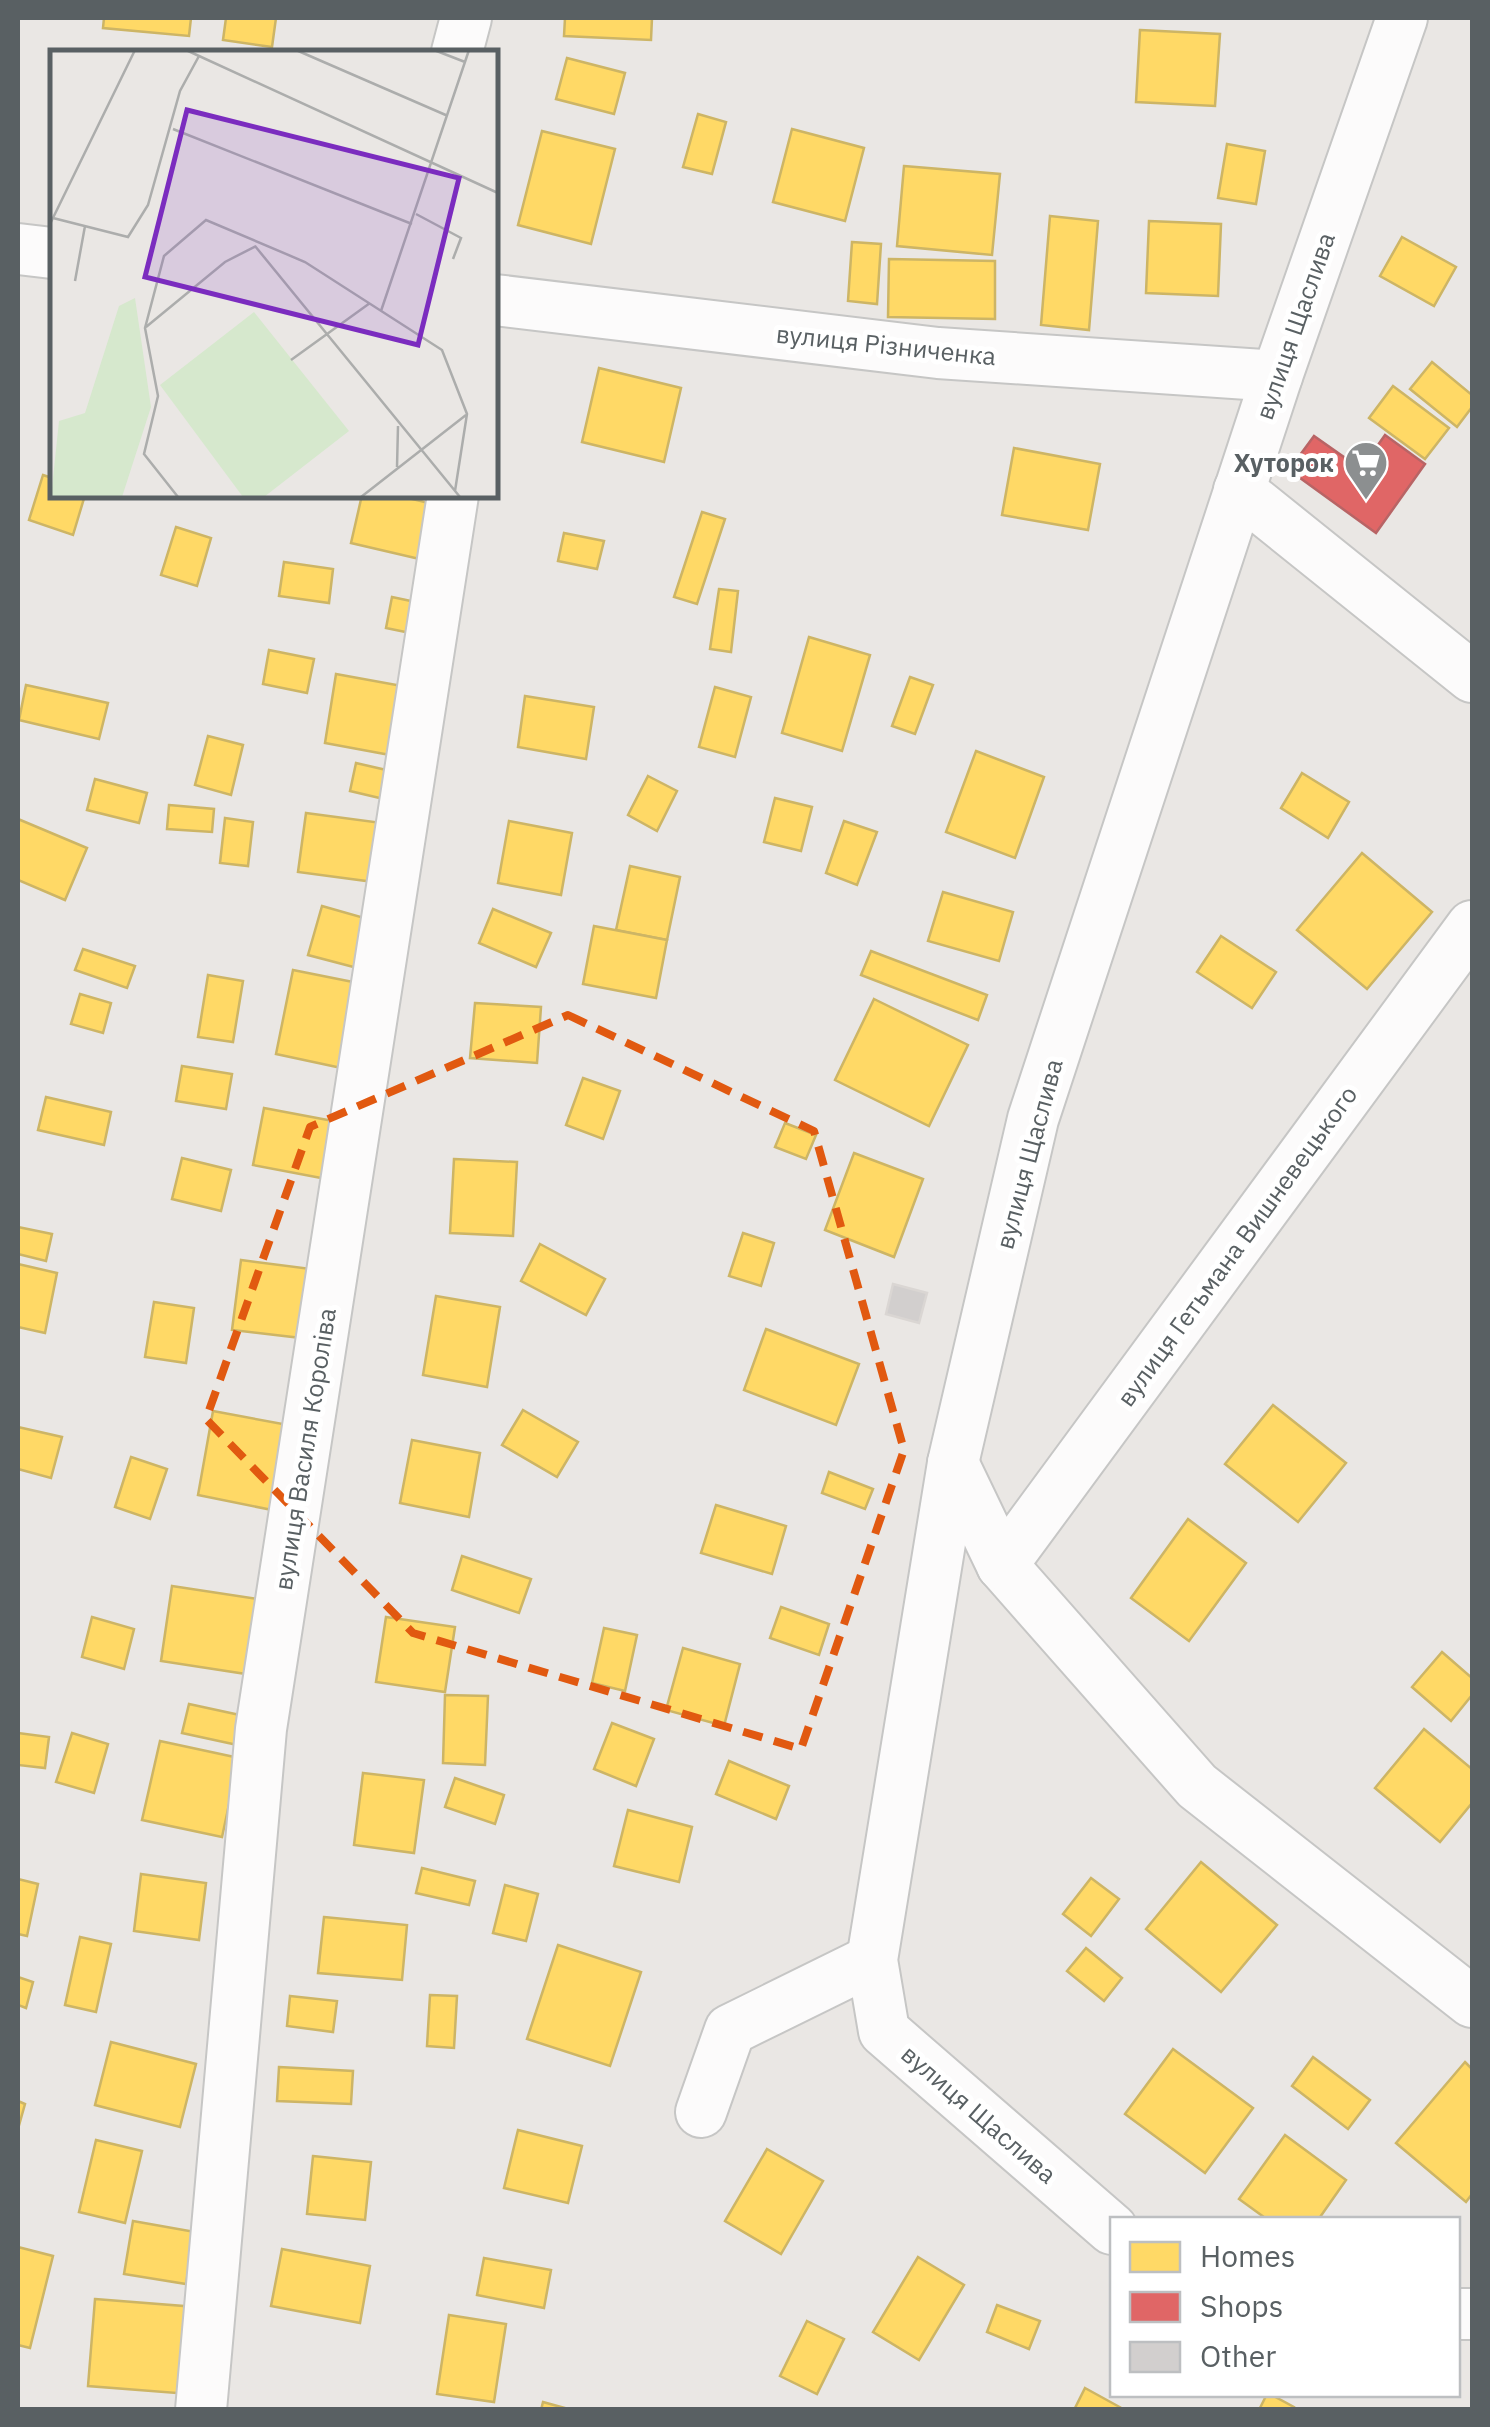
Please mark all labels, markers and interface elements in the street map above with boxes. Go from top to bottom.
inset map [50,50,498,498]
street label: вулиця Щаслива [1247,228,1342,424]
street label: вулиця Різниченка [774,317,998,372]
supermarket icon: Хуторок [1343,440,1389,501]
place label: Хуторок [1234,446,1334,479]
street label: вулиця Щаслива [987,1055,1070,1253]
street label: вулиця Гетьмана Вишневецького [1109,1079,1364,1413]
street label: вулиця Василя Короліва [266,1306,343,1592]
street label: вулиця Щаслива [895,2037,1064,2190]
legend [1110,2217,1460,2397]
text: Homes [1200,2236,1295,2275]
text: Shops [1200,2286,1283,2325]
text: Other [1200,2336,1276,2375]

